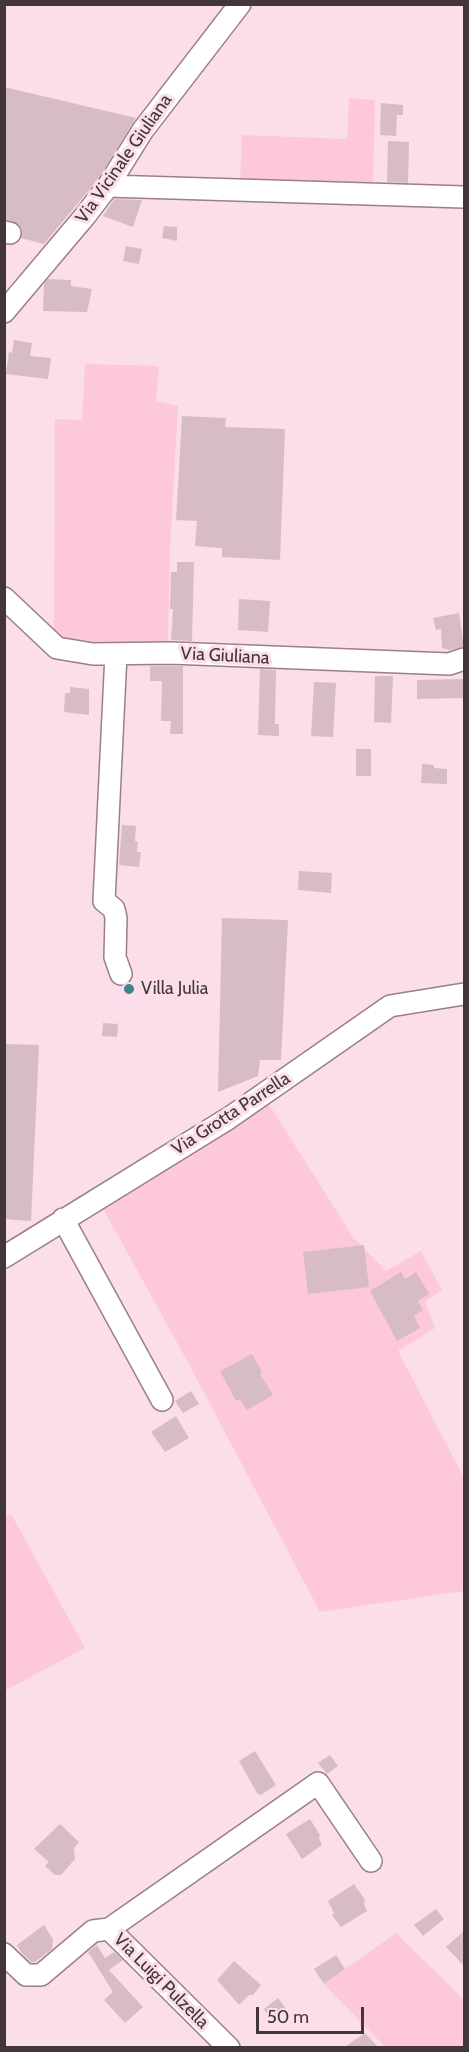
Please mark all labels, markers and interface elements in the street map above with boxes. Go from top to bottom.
street label: Via Vicinale Giuliana [71,90,177,228]
street label: Via Giuliana [180,643,270,669]
place label: Villa Julia [141,978,208,1000]
marker: Villa Julia [122,982,136,996]
street label: Via Grotta Parrella [168,1068,294,1160]
street label: Via Luigi Pulzella [109,1929,213,2033]
scale bar [259,1995,367,2033]
text: 50 m [267,2006,309,2028]

